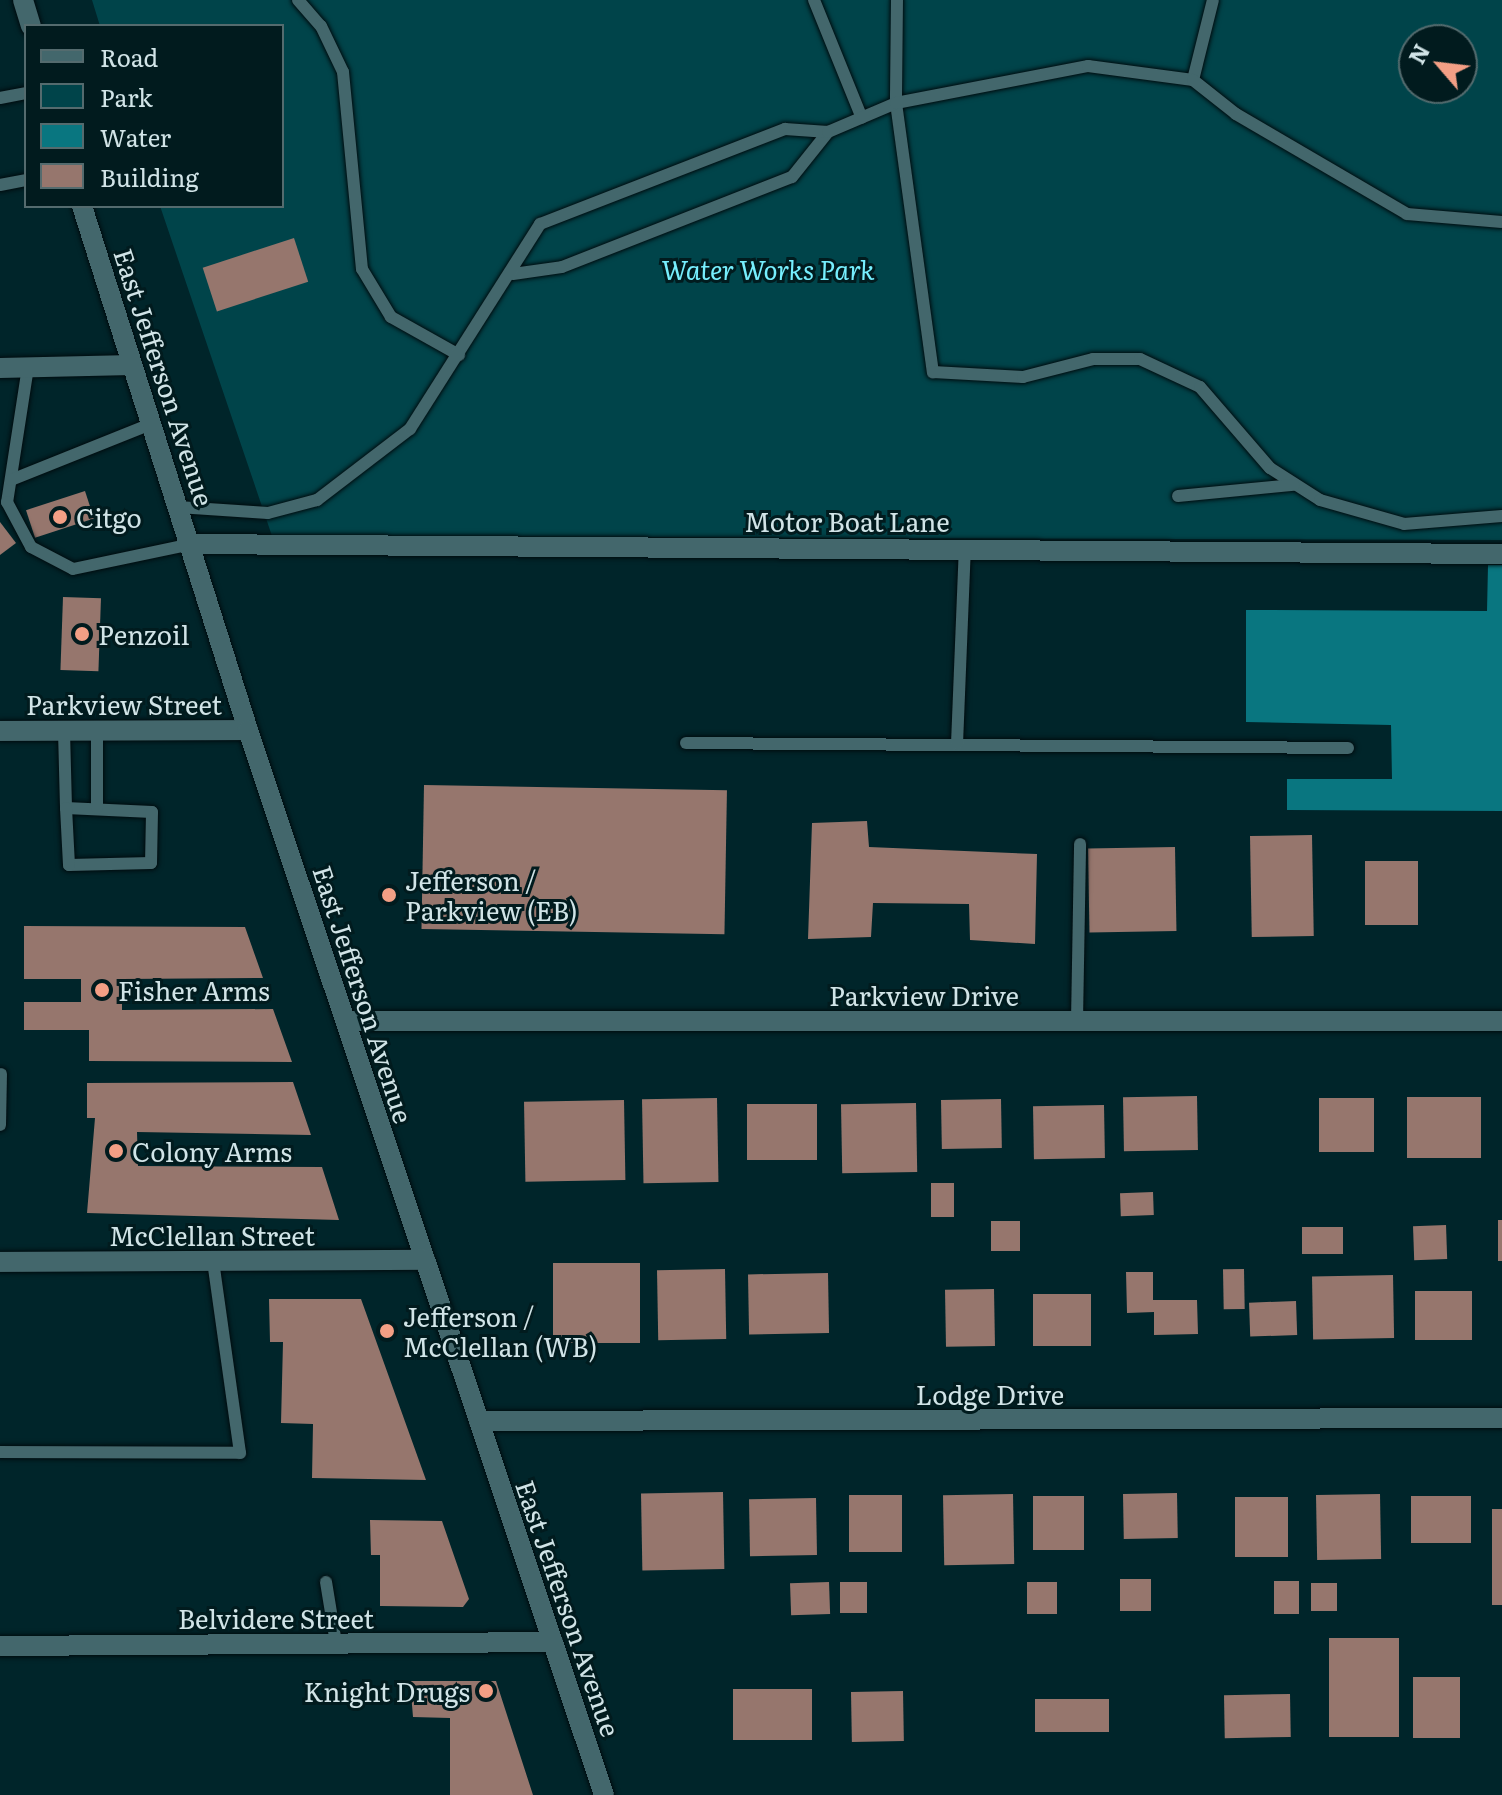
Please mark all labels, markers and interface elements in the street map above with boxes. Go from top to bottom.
legend [24,24,284,208]
north arrow [1398,24,1478,104]
text: N [1399,38,1437,69]
text: Road [100,39,158,74]
text: Park [100,79,153,114]
text: Water [100,119,171,154]
text: Building [100,159,199,194]
street label: East Jefferson Avenue [109,244,221,510]
park label: Water Works Park [662,253,874,285]
place label: Citgo [76,501,142,533]
street label: Motor Boat Lane [744,505,950,537]
marker: Citgo [51,508,69,526]
place label: Penzoil [98,618,189,650]
marker: Penzoil [73,625,91,643]
street label: Parkview Street [26,688,222,720]
street label: East Jefferson Avenue [308,861,420,1127]
place label: Jefferson / Parkview (EB) [405,864,578,926]
marker: Jefferson / Parkview (EB) [380,886,398,904]
place label: Fisher Arms [118,974,270,1006]
street label: Parkview Drive [829,979,1019,1011]
marker: Fisher Arms [93,981,111,999]
place label: Colony Arms [132,1135,292,1167]
marker: Colony Arms [107,1142,125,1160]
street label: McClellan Street [109,1219,315,1251]
place label: Jefferson / McClellan (WB) [403,1300,597,1362]
marker: Jefferson / McClellan (WB) [378,1322,396,1340]
street label: Lodge Drive [916,1378,1064,1410]
street label: East Jefferson Avenue [510,1476,628,1740]
street label: Belvidere Street [178,1602,374,1634]
place label: Knight Drugs [304,1675,470,1707]
marker: Knight Drugs [477,1682,495,1700]

